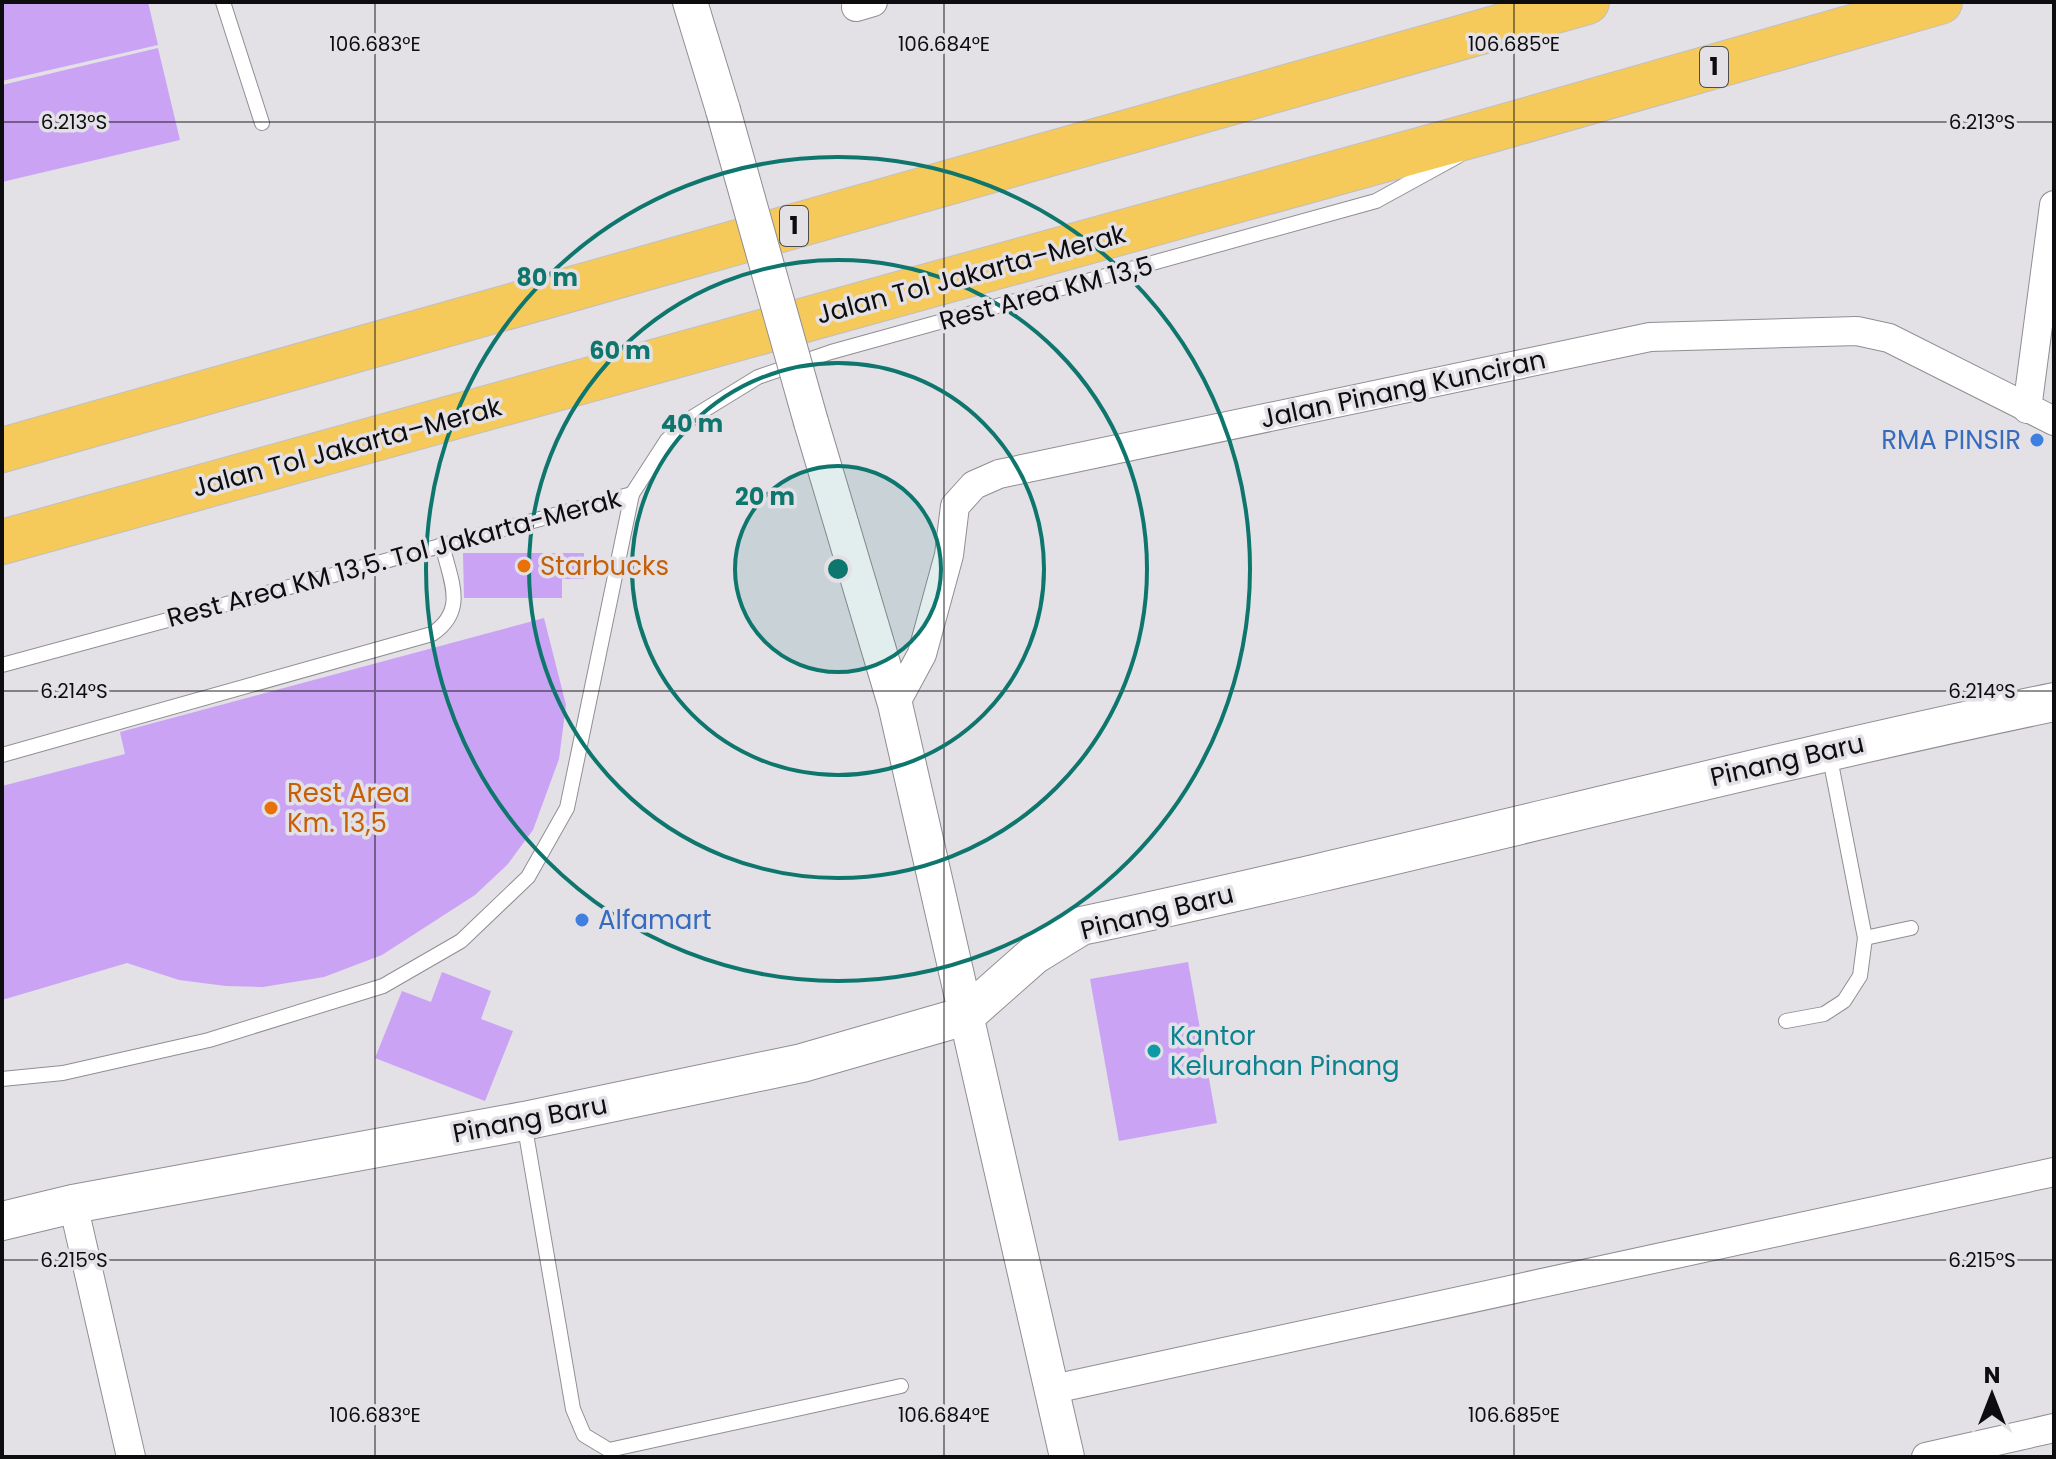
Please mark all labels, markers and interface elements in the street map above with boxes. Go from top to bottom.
text: 106.683°E [329,30,421,58]
text: 106.684°E [898,30,990,58]
text: 106.685°E [1468,30,1560,58]
road number: 1 [1700,47,1728,87]
text: 6.213°S [41,108,107,136]
text: 6.213°S [1949,108,2015,136]
road number: 1 [780,206,808,246]
street label: Jalan Tol Jakarta–Merak [812,215,1130,333]
street label: Rest Area KM 13,5 [935,247,1157,339]
text: 80 m [516,261,578,294]
text: 60 m [589,334,651,367]
street label: Jalan Pinang Kunciran [1257,341,1549,437]
street label: Jalan Tol Jakarta–Merak [188,388,506,506]
text: 40 m [661,407,723,440]
place label: RMA PINSIR [1881,422,2021,458]
marker: RMA PINSIR [2028,431,2046,449]
street label: Rest Area KM 13,5. Tol Jakarta-Merak [163,480,626,636]
text: 20 m [735,480,795,513]
place label: Starbucks [540,548,669,584]
centre of rings [824,555,852,583]
marker: Starbucks [515,557,533,575]
text: 6.214°S [40,677,108,705]
text: 6.214°S [1948,677,2016,705]
street label: Pinang Baru [1707,725,1867,795]
place label: Rest Area Km. 13,5 [287,775,410,841]
marker: Rest Area Km. 13,5 [262,799,280,817]
street label: Pinang Baru [1077,876,1237,948]
place label: Alfamart [598,902,712,938]
marker: Alfamart [573,911,591,929]
place label: Kantor Kelurahan Pinang [1170,1018,1400,1084]
marker: Kantor Kelurahan Pinang [1145,1042,1163,1060]
street label: Pinang Baru [450,1086,610,1152]
text: 6.215°S [40,1246,108,1274]
text: 6.215°S [1948,1246,2016,1274]
north arrow [1952,1355,2032,1435]
text: N [1984,1360,2000,1391]
text: 106.683°E [329,1401,421,1429]
text: 106.684°E [898,1401,990,1429]
text: 106.685°E [1468,1401,1560,1429]

